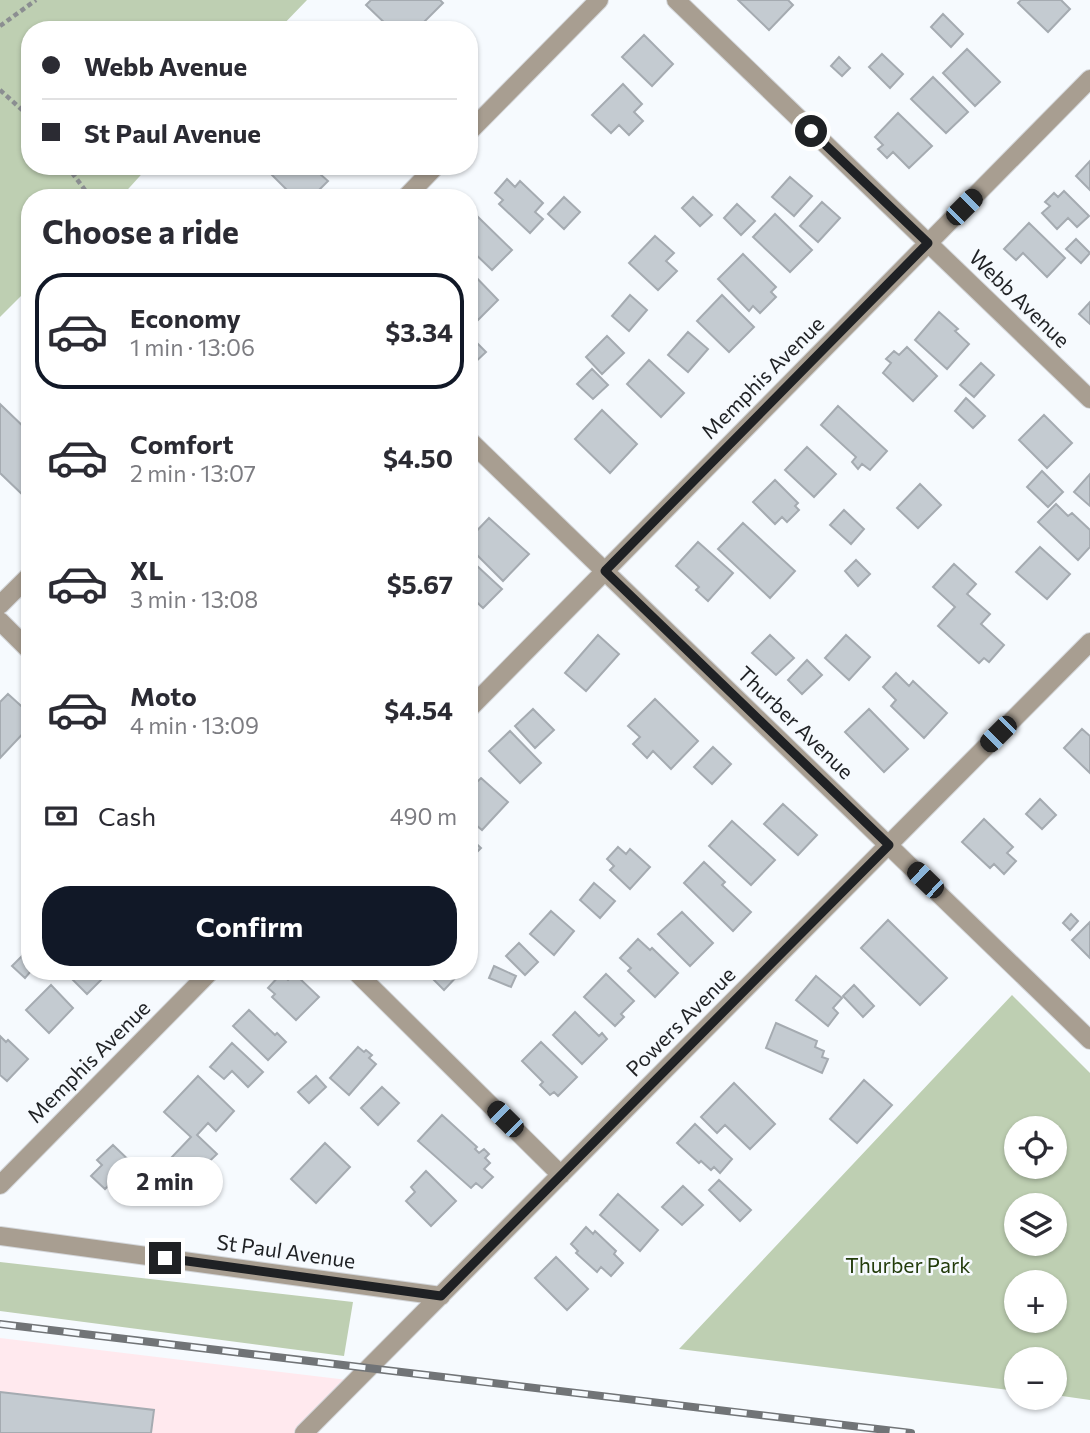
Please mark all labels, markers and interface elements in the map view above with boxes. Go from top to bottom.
text: Webb Avenue [84,50,247,81]
route start [795,115,827,147]
text: St Paul Avenue [84,117,261,148]
car [942,185,987,229]
text: Choose a ride [42,211,239,251]
street label: Webb Avenue [965,244,1075,352]
icon: car [46,300,109,363]
text: Economy [130,302,241,333]
street label: Memphis Avenue [696,311,828,443]
text: $3.34 [385,316,453,347]
text: 1 min · 13:06 [130,333,255,361]
icon: car [46,426,109,489]
text: Comfort [130,428,233,459]
text: $4.50 [383,442,453,473]
text: 2 min · 13:07 [130,459,256,487]
icon: car [46,552,109,615]
text: XL [130,554,164,585]
text: $5.67 [387,568,453,599]
text: 3 min · 13:08 [130,585,258,613]
street label: Thurber Avenue [733,660,859,784]
icon: car [46,678,109,741]
text: Moto [130,680,197,711]
text: $4.54 [384,694,453,725]
text: 4 min · 13:09 [130,711,259,739]
car [976,712,1021,756]
icon: cash [42,797,80,835]
text: Cash [98,800,156,831]
text: 490 m [390,802,457,830]
car [903,858,948,902]
button: Confirm [42,886,457,966]
street label: Powers Avenue [620,961,740,1081]
street label: Memphis Avenue [22,995,154,1127]
car [483,1097,528,1141]
map controls [1004,1116,1067,1410]
button: locate [1004,1116,1067,1179]
callout: 2 min [107,1156,223,1206]
text: 2 min [136,1167,194,1195]
button: layers [1004,1193,1067,1256]
street label: St Paul Avenue [215,1228,357,1273]
route end [149,1242,181,1274]
park label: Thurber Park [845,1252,971,1277]
button: + [1004,1270,1067,1333]
button: − [1004,1347,1067,1410]

